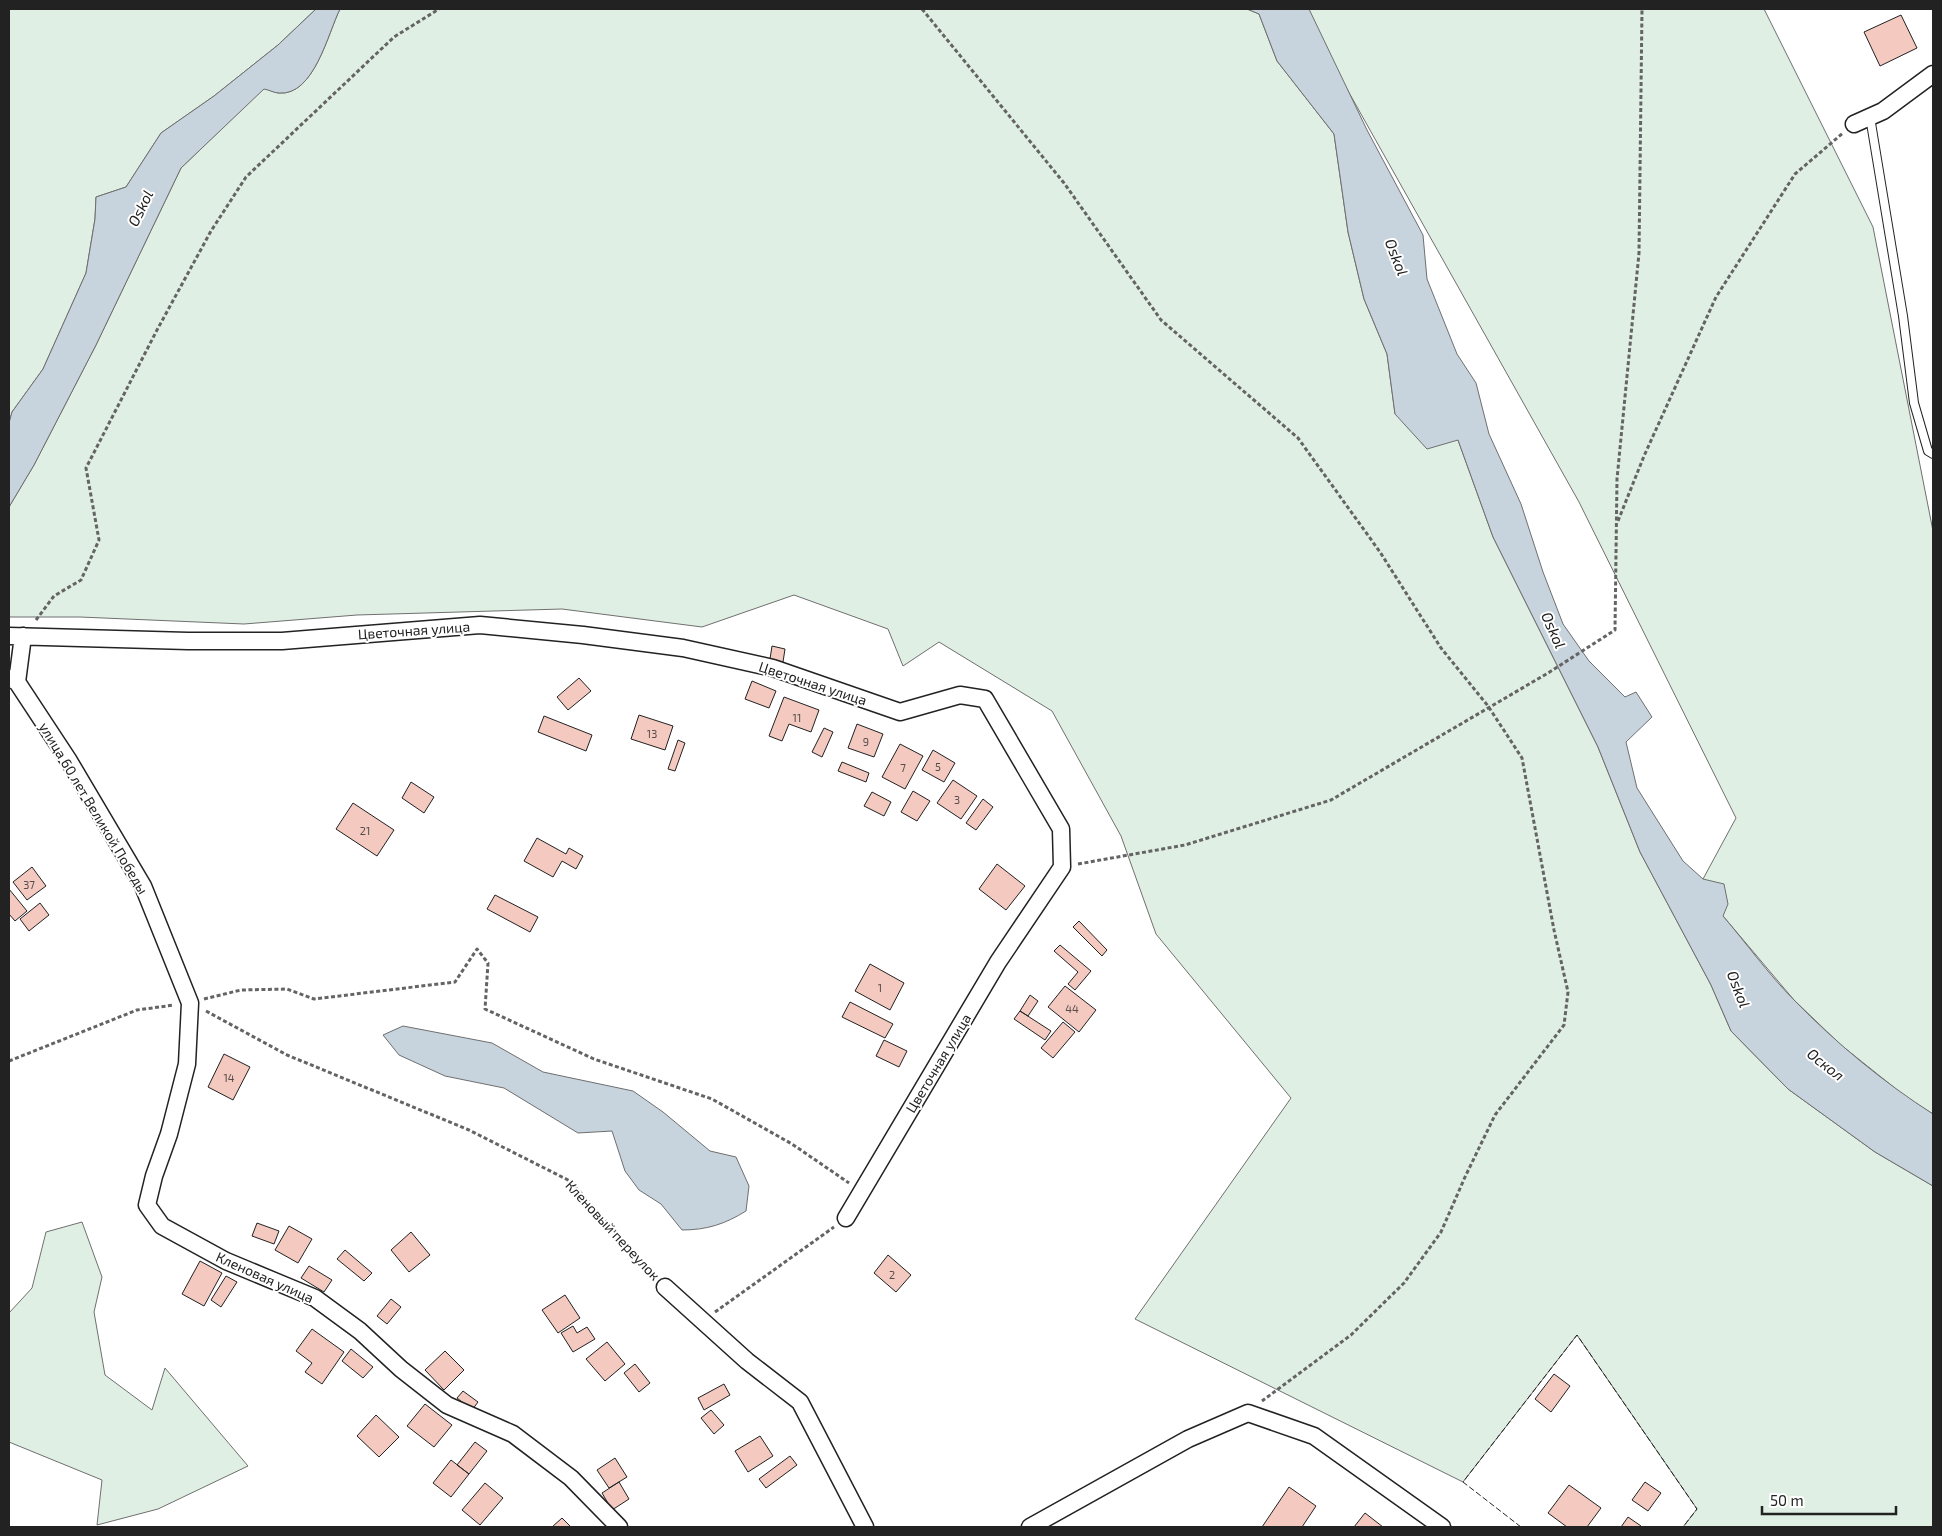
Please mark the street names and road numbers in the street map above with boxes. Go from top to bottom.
street label: Цветочная улица [357,618,471,642]
street label: Цветочная улица [757,658,869,708]
street label: улица 60 лет Великой Победы [36,719,152,897]
street label: Цветочная улица [902,1010,974,1116]
street label: Кленовый переулок [562,1176,664,1284]
street label: Кленовая улица [213,1248,317,1306]

